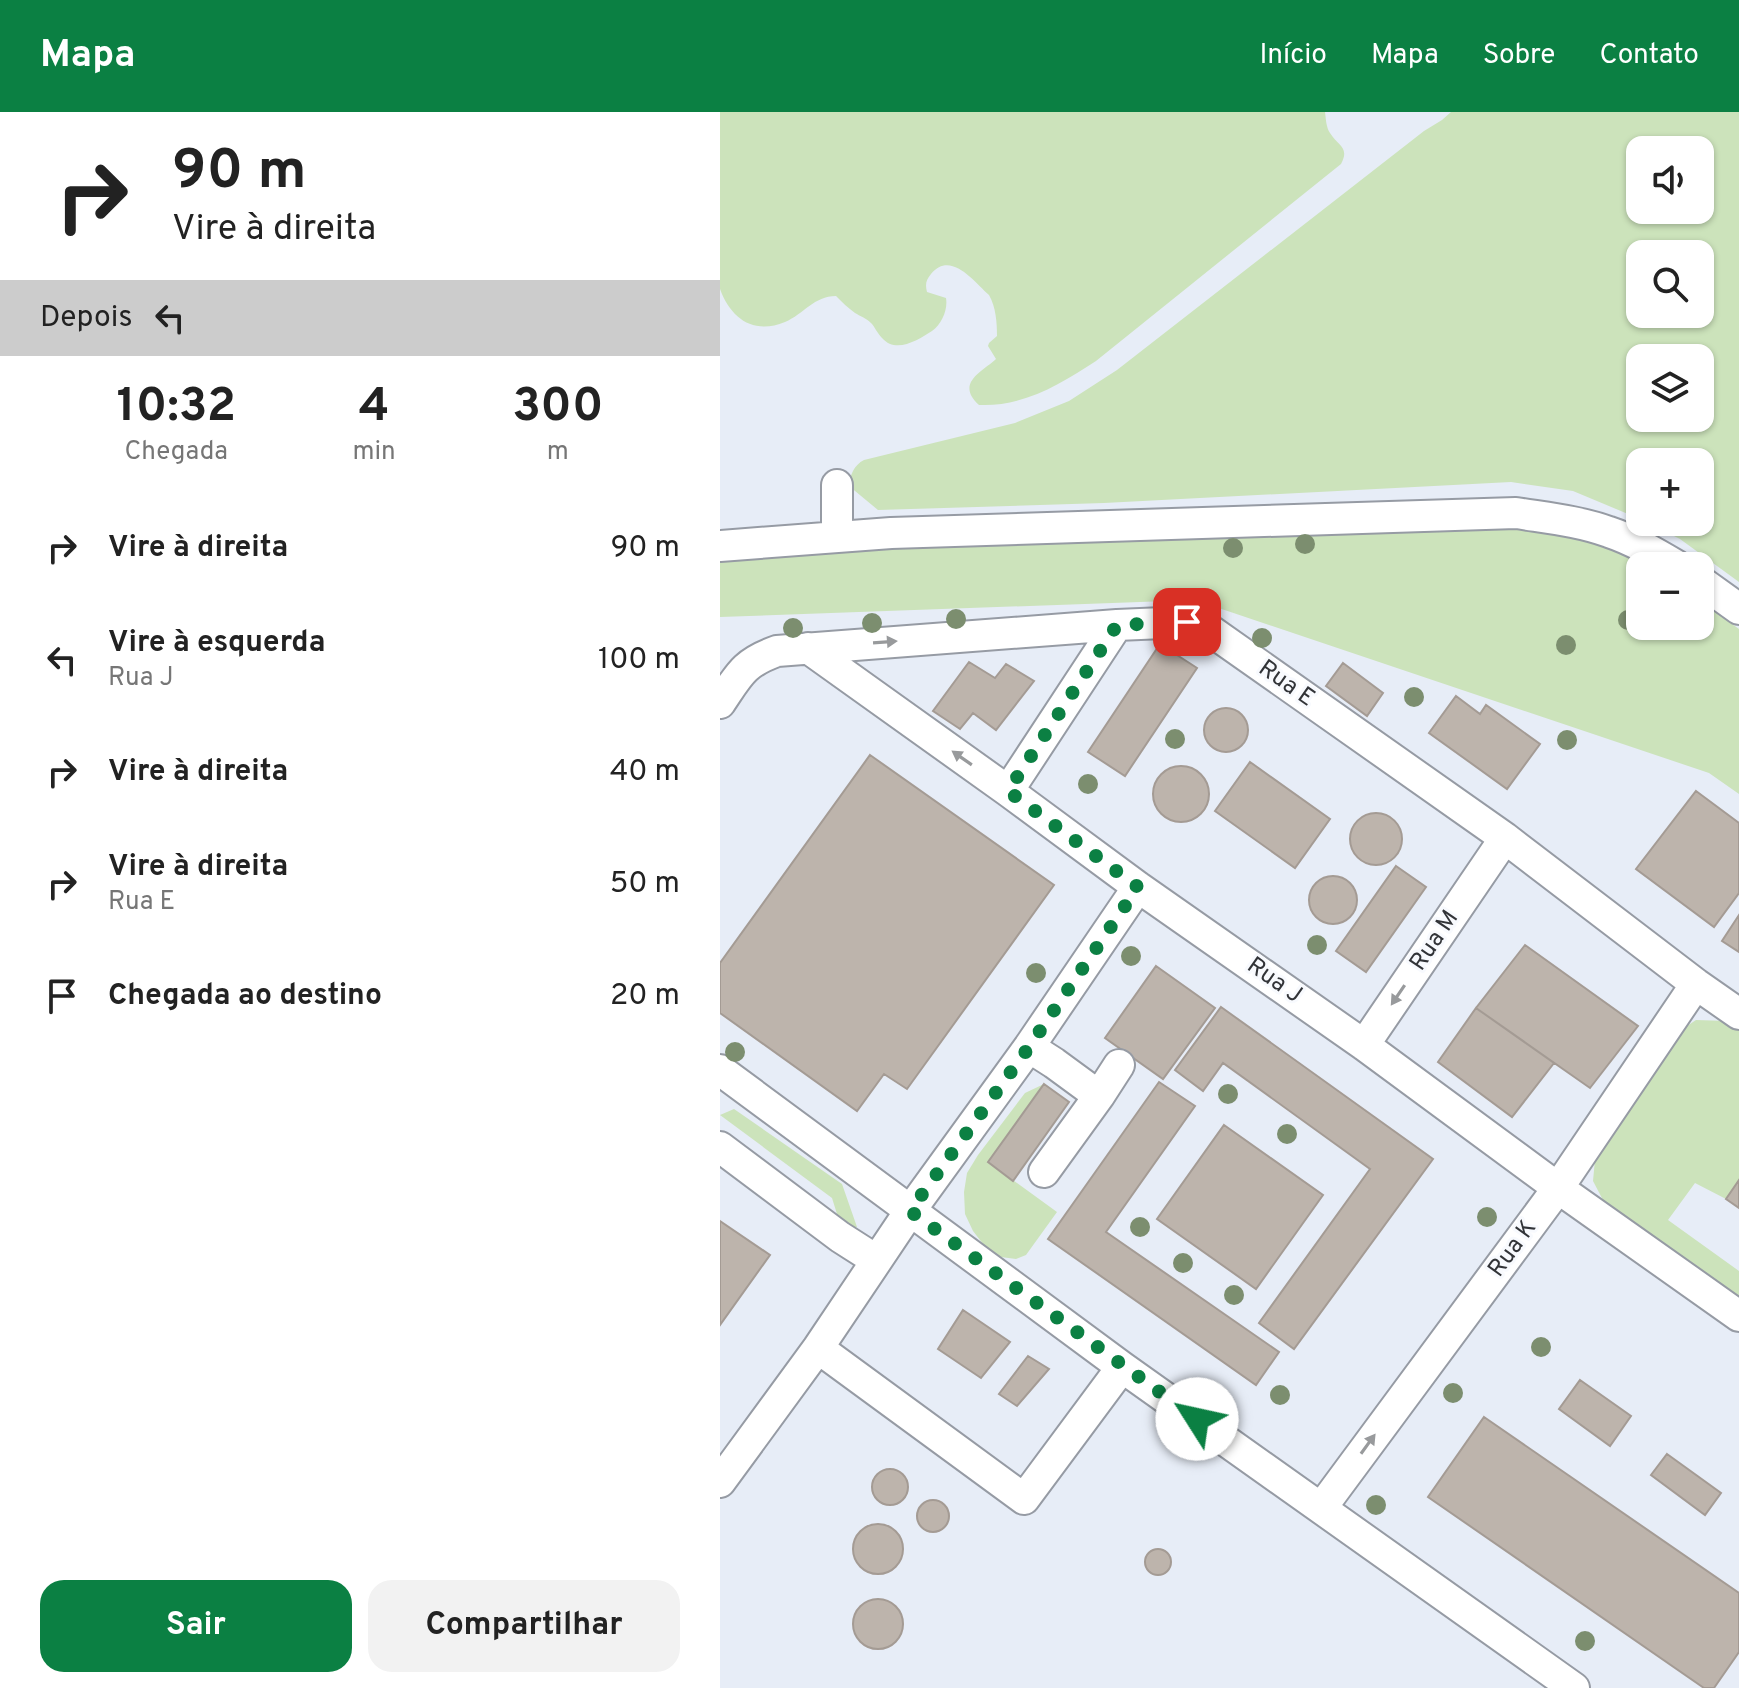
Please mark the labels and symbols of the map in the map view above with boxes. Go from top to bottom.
pin [1153,588,1221,656]
one-way arrow [873,635,898,648]
street label: Rua E [1252,654,1320,714]
one-way arrow [951,750,973,766]
street label: Rua M [1404,905,1466,977]
street label: Rua J [1241,951,1307,1011]
one-way arrow [1391,984,1406,1006]
street label: Rua K [1482,1215,1544,1283]
position arrow [1155,1377,1239,1461]
one-way arrow [1360,1434,1376,1455]

